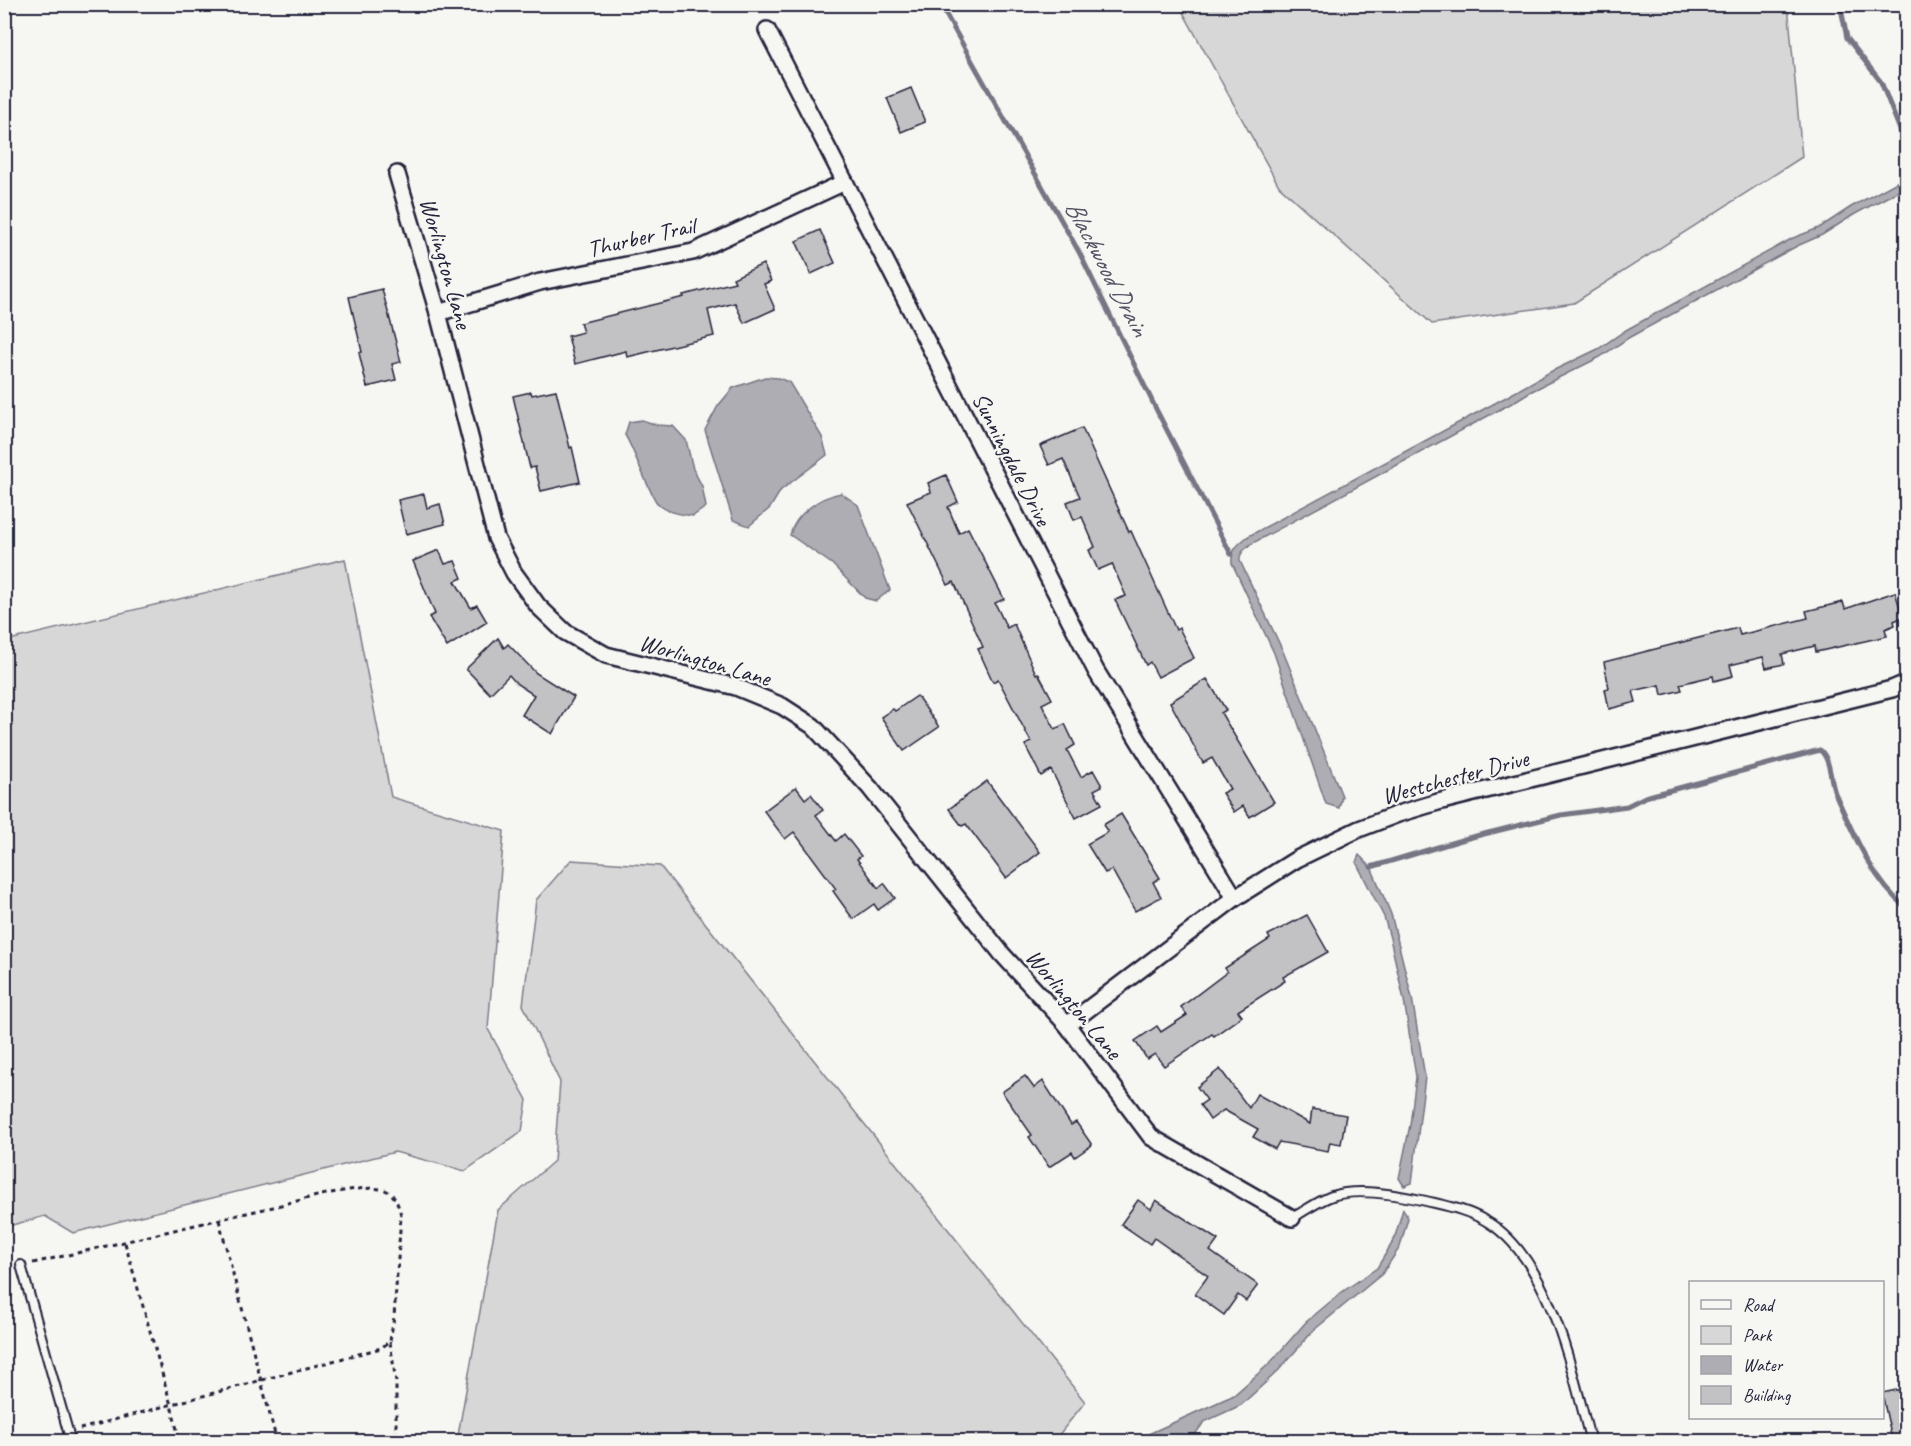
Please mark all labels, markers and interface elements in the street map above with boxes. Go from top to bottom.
street label: Worlington Lane [413,194,480,334]
water label: Blackwood Drain [1058,195,1158,343]
street label: Thurber Trail [584,209,702,264]
street label: Sunningdale Drive [966,387,1059,533]
street label: Worlington Lane [636,627,776,694]
street label: Westchester Drive [1378,742,1534,811]
street label: Worlington Lane [1019,943,1130,1067]
legend [1689,1281,1884,1419]
text: Road [1743,1294,1776,1316]
text: Park [1743,1324,1773,1346]
text: Water [1743,1354,1784,1376]
text: Building [1743,1384,1792,1406]

